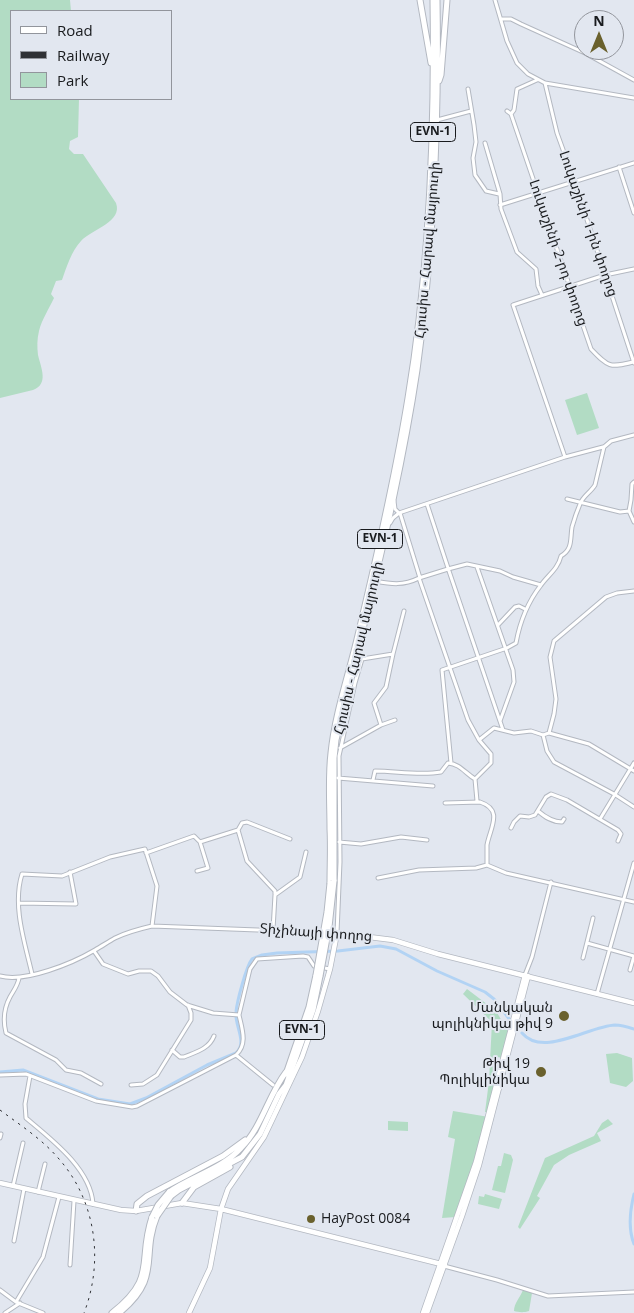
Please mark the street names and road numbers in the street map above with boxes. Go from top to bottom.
road number: EVN-1 [410,122,456,142]
street label: Լուկաշինի 1-ին փողոց [555,149,621,299]
street label: Հյուսիս - Հարավ մայրուղի [412,161,444,339]
street label: Լուկաշինի 2-րդ փողոց [525,178,591,328]
road number: EVN-1 [358,530,402,548]
street label: Հյուսիս - Հարավ մայրուղի [331,560,387,736]
street label: Տիչինայի փողոց [259,921,373,945]
road number: EVN-1 [280,1020,324,1040]

